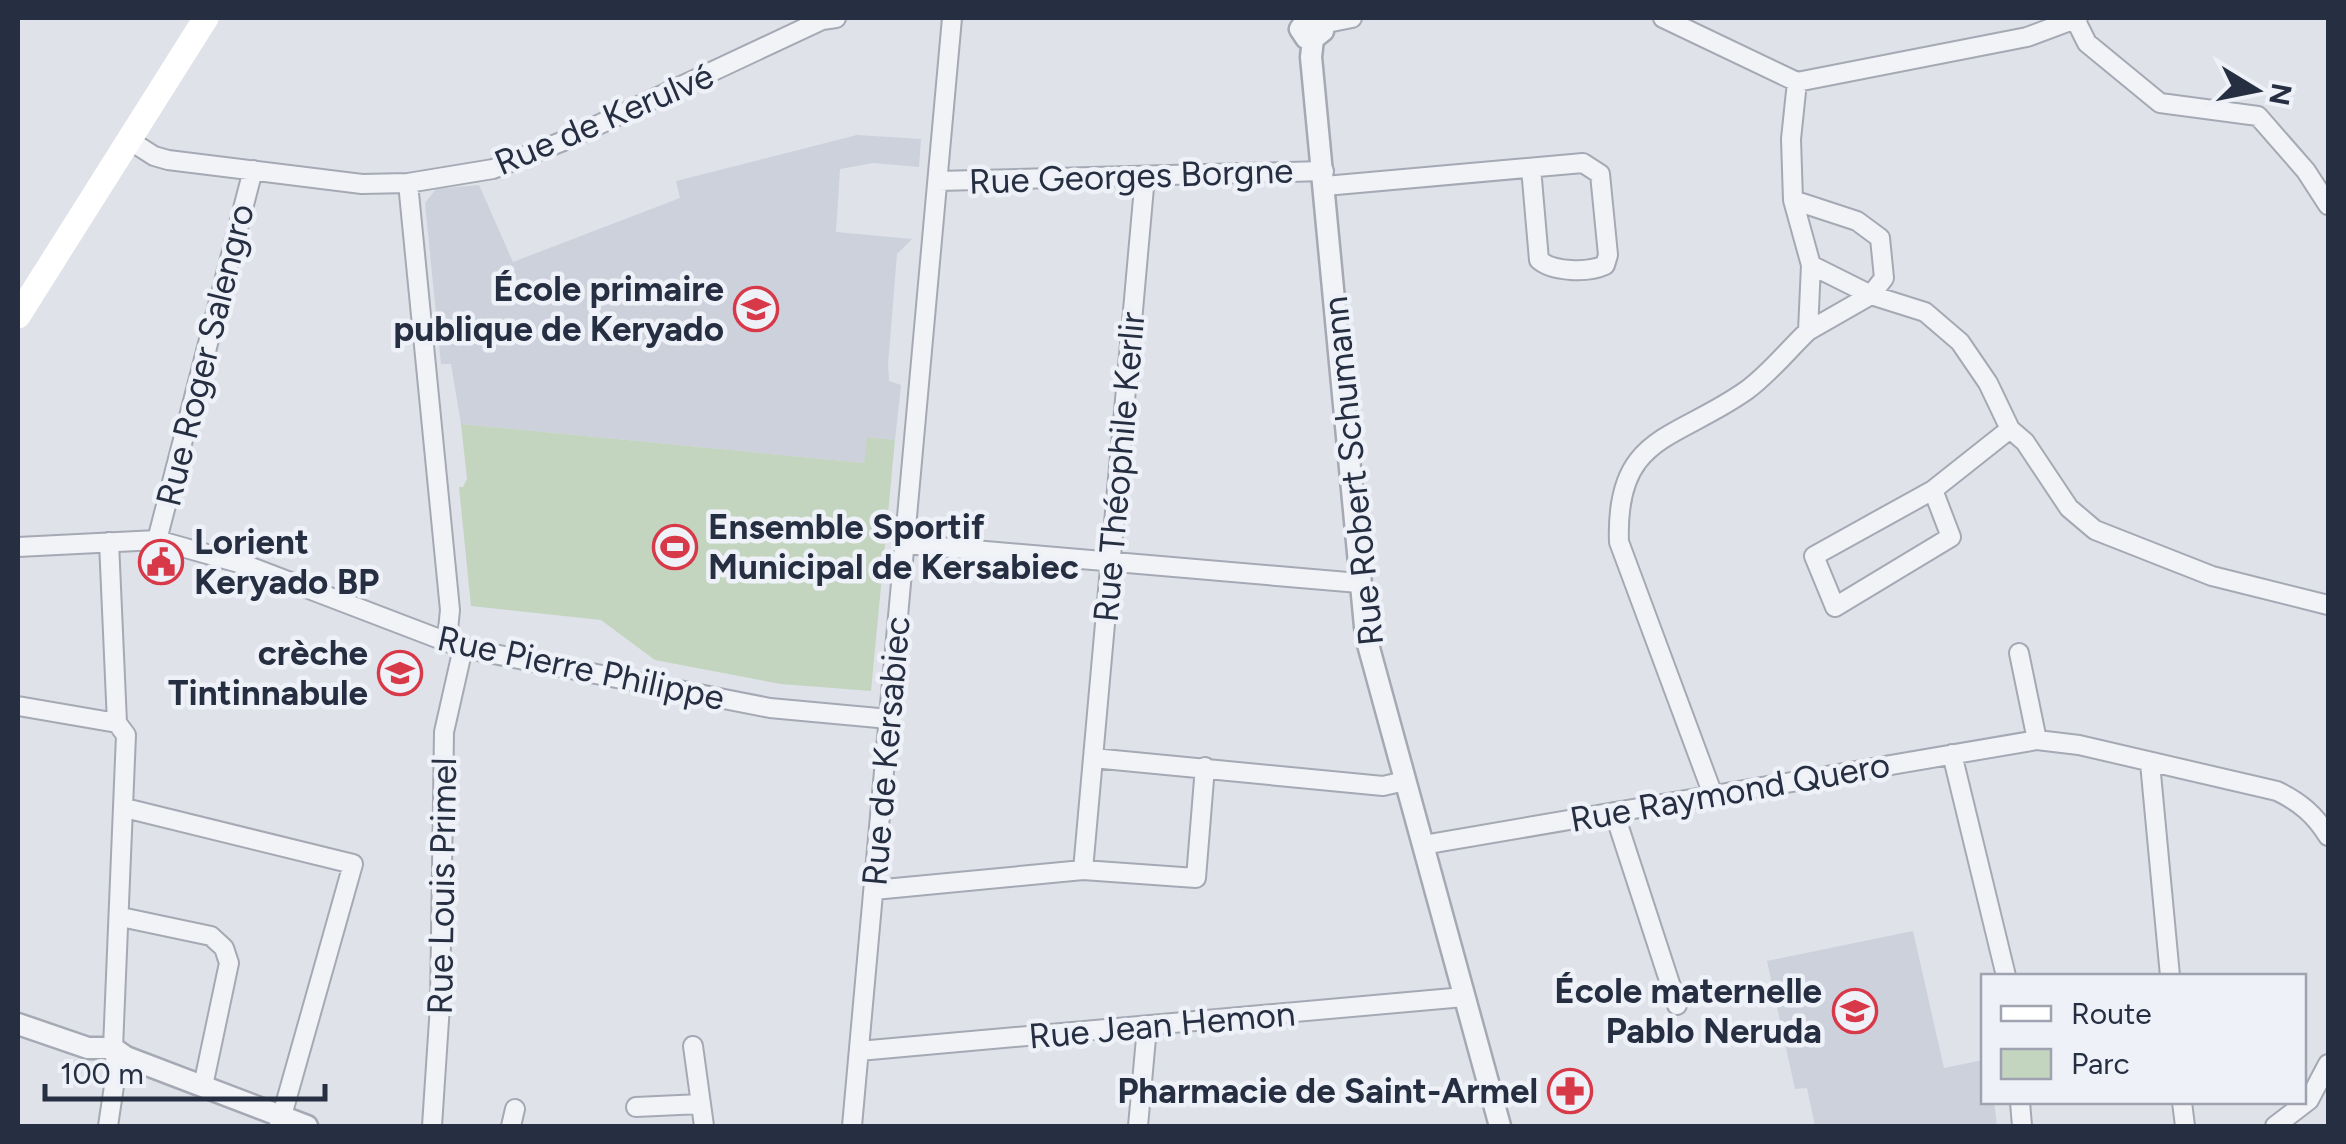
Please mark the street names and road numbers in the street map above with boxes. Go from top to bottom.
street label: Rue de Kerulvé [488,54,720,184]
street label: Rue Georges Borgne [968,149,1294,203]
street label: Rue Roger Salengro [147,200,263,510]
street label: Rue Robert Schumann [1314,294,1392,648]
street label: Rue Théophile Kerlir [1085,310,1153,624]
street label: Rue de Kersabiec [853,615,919,887]
street label: Rue Pierre Philippe [434,617,728,719]
street label: Rue Raymond Quero [1567,743,1893,841]
street label: Rue Louis Primel [419,757,465,1015]
street label: Rue Jean Hemon [1027,992,1297,1058]

